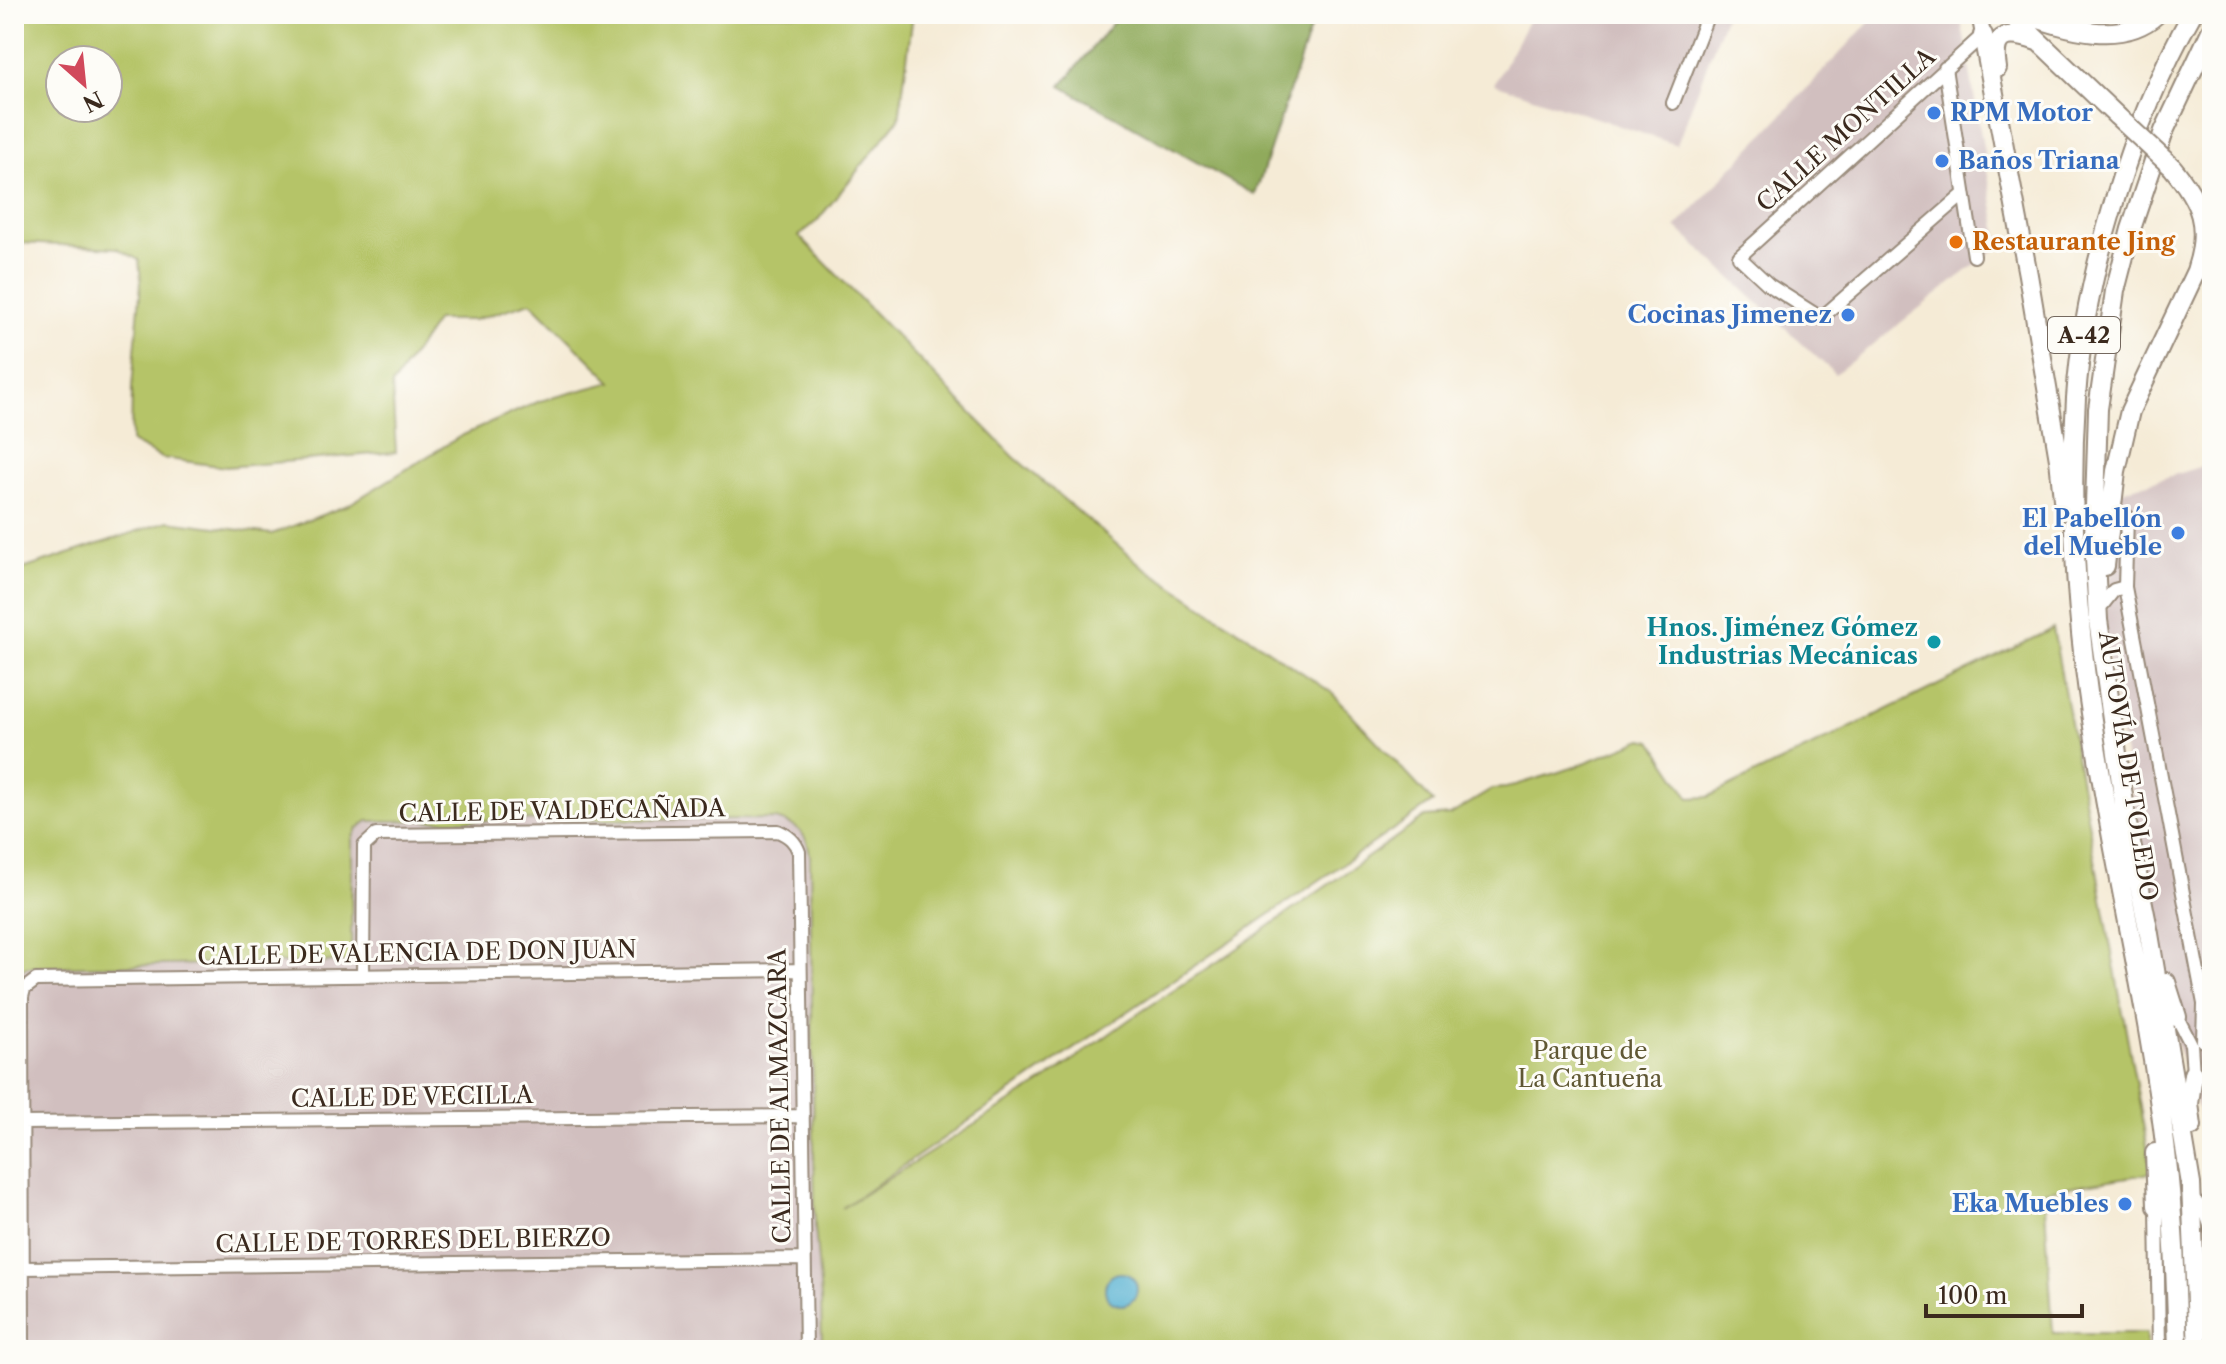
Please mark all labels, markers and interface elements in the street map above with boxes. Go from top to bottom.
street label: CALLE MONTILLA [1750,41,1942,217]
north arrow [44,44,124,124]
text: N [78,85,108,118]
place label: RPM Motor [1950,98,2093,127]
marker: RPM Motor [1925,104,1943,122]
place label: Baños Triana [1958,146,2121,175]
marker: Baños Triana [1933,152,1951,170]
place label: Restaurante Jing [1972,227,2176,256]
marker: Restaurante Jing [1947,233,1965,251]
place label: Cocinas Jimenez [1628,300,1832,329]
marker: Cocinas Jimenez [1839,306,1857,324]
road number: A-42 [2048,317,2120,353]
place label: El Pabellón del Mueble [2022,504,2163,561]
marker: El Pabellón del Mueble [2169,524,2187,542]
place label: Hnos. Jiménez Gómez Industrias Mecánicas [1647,613,1918,670]
street label: AUTOVÍA DE TOLEDO [2093,628,2165,903]
marker: Hnos. Jiménez Gómez Industrias Mecánicas [1925,633,1943,651]
street label: CALLE DE VALDECAÑADA [398,792,727,828]
street label: CALLE DE VALENCIA DE DON JUAN [197,934,637,971]
street label: CALLE DE ALMAZCARA [762,947,797,1244]
park label: Parque de La Cantueña [1518,1036,1663,1093]
street label: CALLE DE VECILLA [290,1080,535,1113]
place label: Eka Muebles [1952,1189,2109,1218]
marker: Eka Muebles [2116,1195,2134,1213]
street label: CALLE DE TORRES DEL BIERZO [215,1223,611,1258]
scale bar [1926,1268,2082,1318]
text: 100 m [1938,1281,2007,1310]

